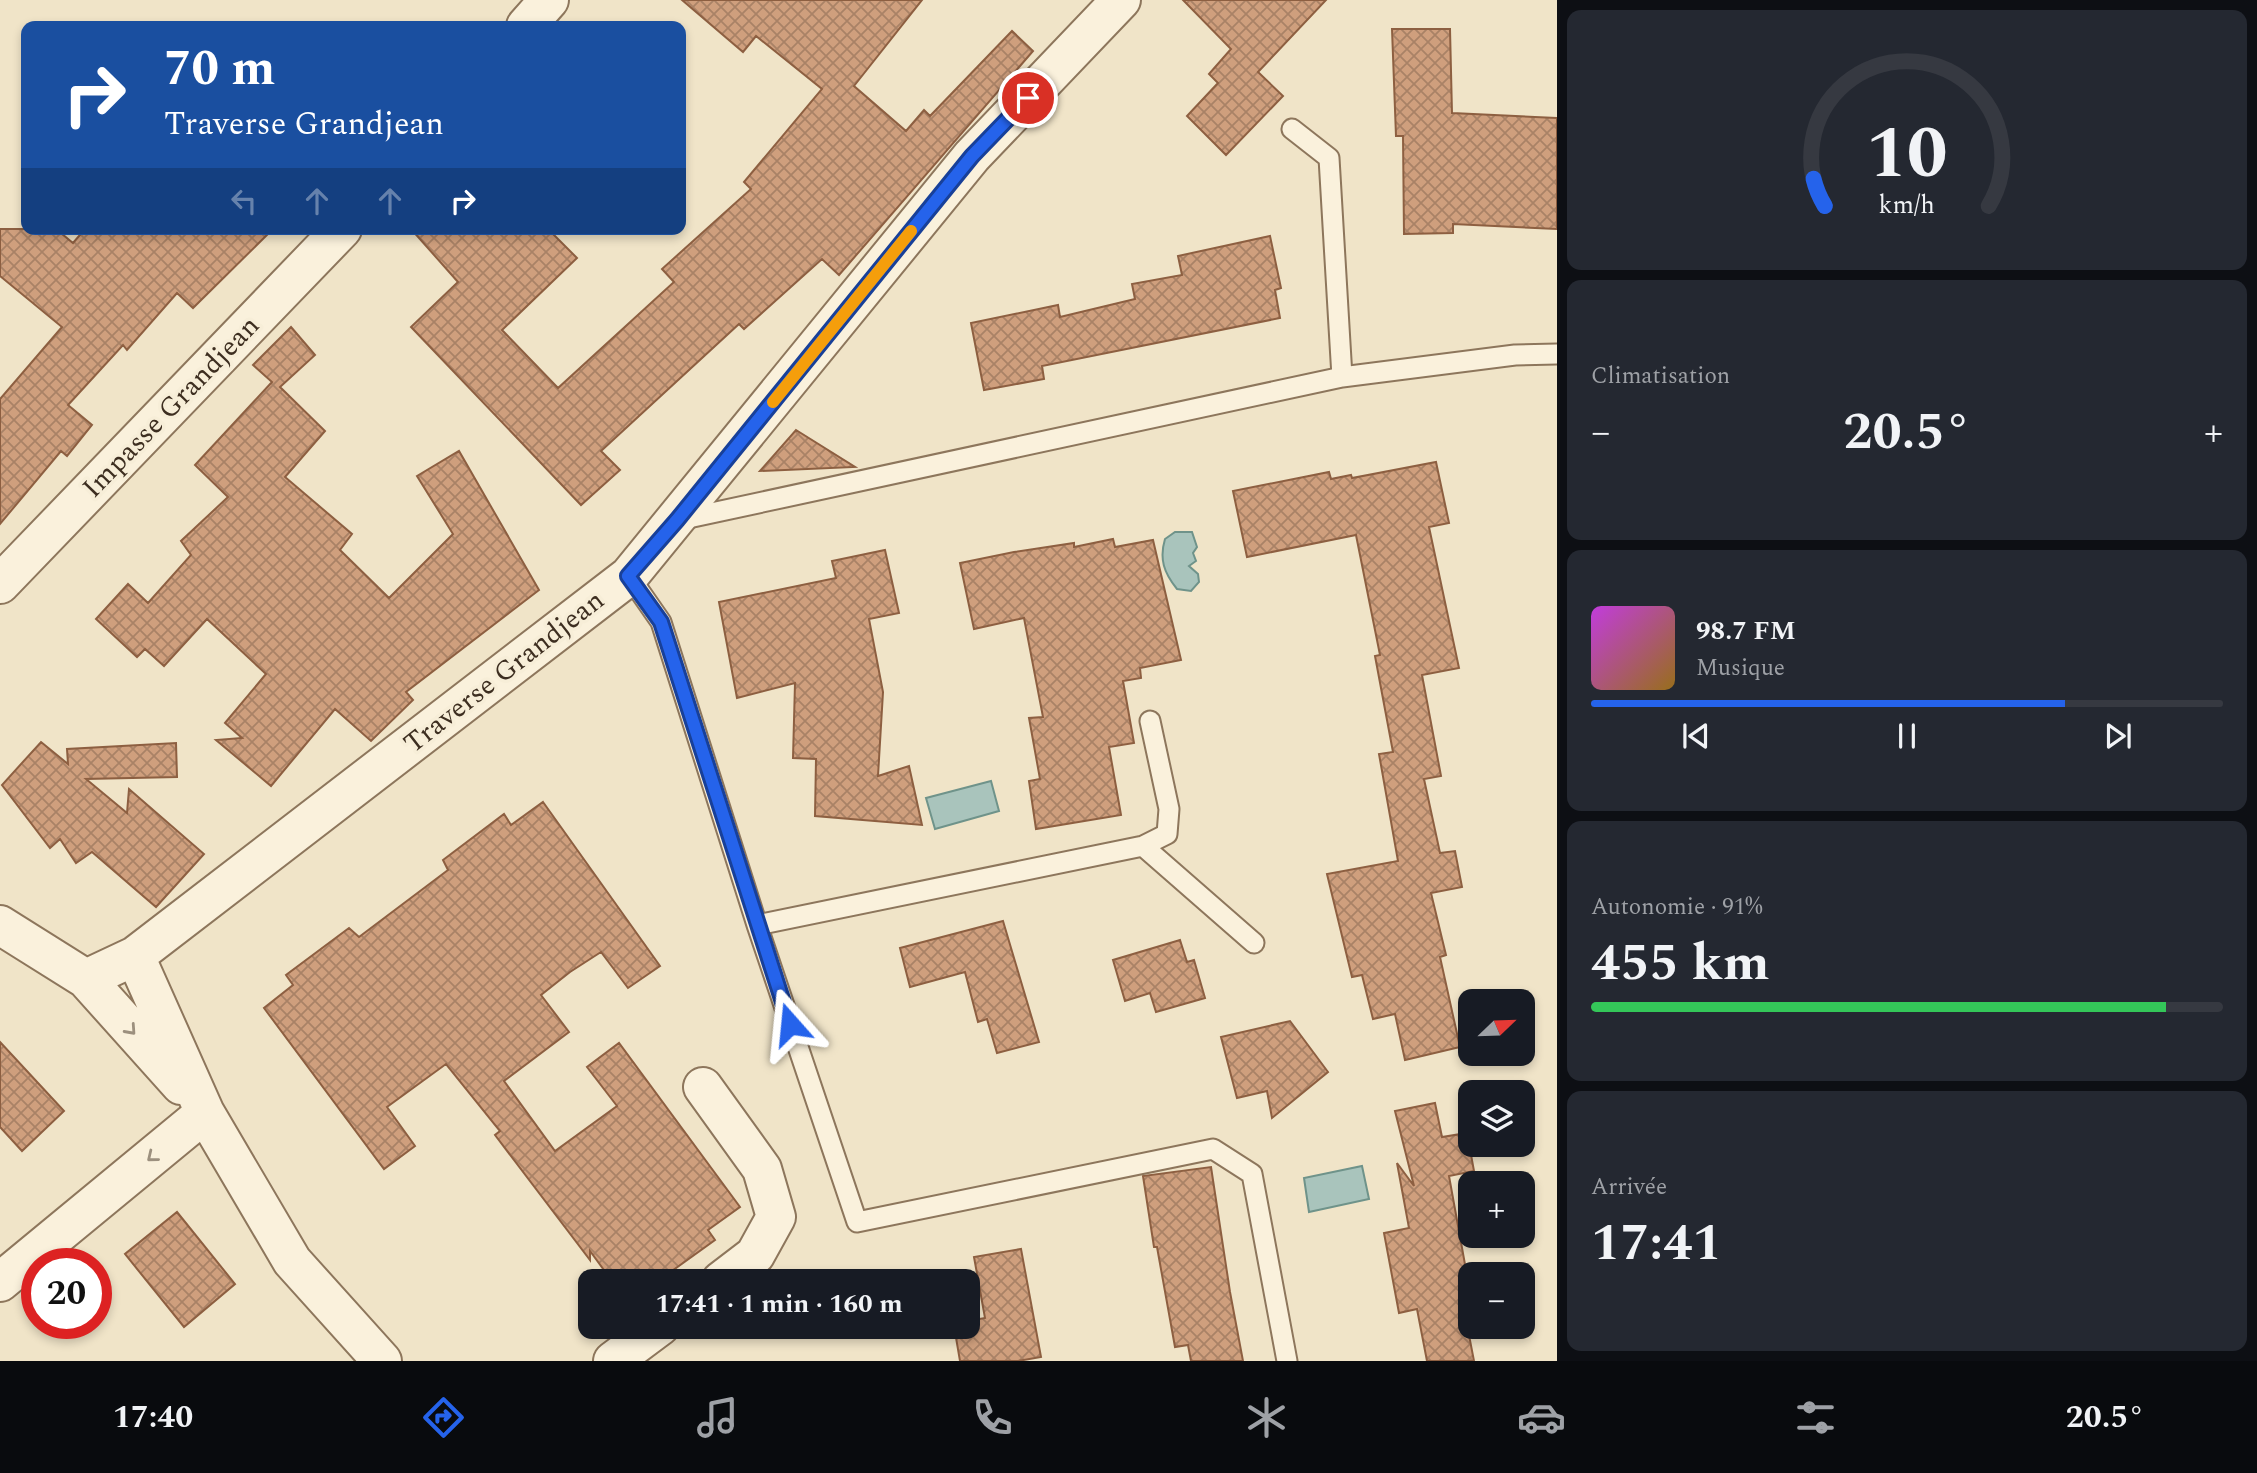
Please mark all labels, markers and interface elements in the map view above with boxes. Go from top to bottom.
text: 70 m [164,32,275,107]
icon: right [49,49,140,140]
pin [998,68,1058,128]
icon: arrive [1009,79,1047,117]
text: 10 [1866,99,1948,210]
text: Traverse Grandjean [164,100,444,149]
icon: left [225,182,263,220]
icon: ahead [298,182,336,220]
icon: ahead [371,182,409,220]
icon: right [444,182,482,220]
text: km/h [1879,187,1935,225]
street label: Impasse Grandjean [72,306,270,508]
text: Climatisation [1591,359,1730,394]
text: 20.5° [1843,393,1971,472]
text: − [1591,404,1610,462]
text: + [2204,404,2223,462]
street label: Traverse Grandjean [394,580,614,764]
text: 98.7 FM [1696,611,1796,651]
text: Musique [1696,651,1785,686]
icon: previous [1677,717,1715,755]
icon: pause [1888,717,1926,755]
icon: next [2099,717,2137,755]
text: Autonomie · 91% [1591,890,1763,925]
text: 455 km [1591,924,1770,1003]
position arrow [753,987,827,1061]
north arrow [1458,989,1535,1066]
map controls [1458,989,1535,1339]
one-way arrow [123,1022,135,1035]
button: layers [1458,1080,1535,1157]
one-way arrow [148,1148,160,1161]
text: Arrivée [1591,1170,1667,1205]
button: + [1458,1171,1535,1248]
text: 17:41 [1591,1204,1722,1283]
speed limit sign: 20 [21,1248,112,1339]
button: − [1458,1262,1535,1339]
text: 17:41 · 1 min · 160 m [655,1284,903,1324]
text: 17:40 [113,1393,193,1442]
icon: directions [419,1393,468,1442]
icon: music [693,1393,742,1442]
icon: phone [968,1393,1017,1442]
icon: climate [1242,1393,1291,1442]
icon: car [1517,1393,1566,1442]
icon: filters [1791,1393,1840,1442]
text: 20.5° [2066,1393,2144,1442]

